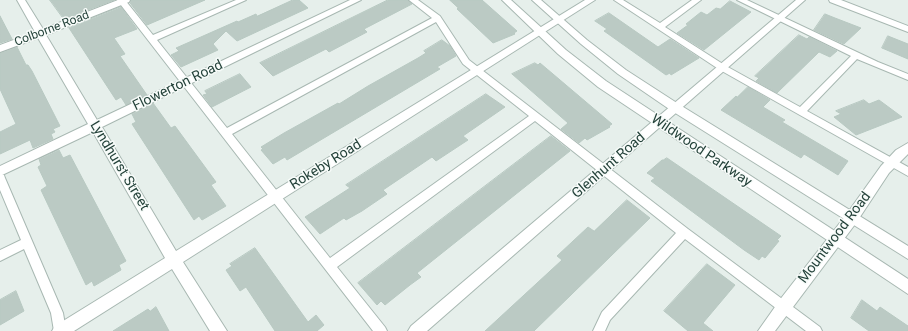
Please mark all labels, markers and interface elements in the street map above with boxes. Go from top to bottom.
street label: Colborne Road [13,8,91,50]
street label: Flowerton Road [130,57,226,115]
street label: Wildwood Parkway [647,111,755,191]
street label: Lyndhurst Street [86,118,152,214]
street label: Glenhunt Road [569,130,649,202]
street label: Rokeby Road [287,136,365,194]
street label: Mountwood Road [795,189,875,287]

